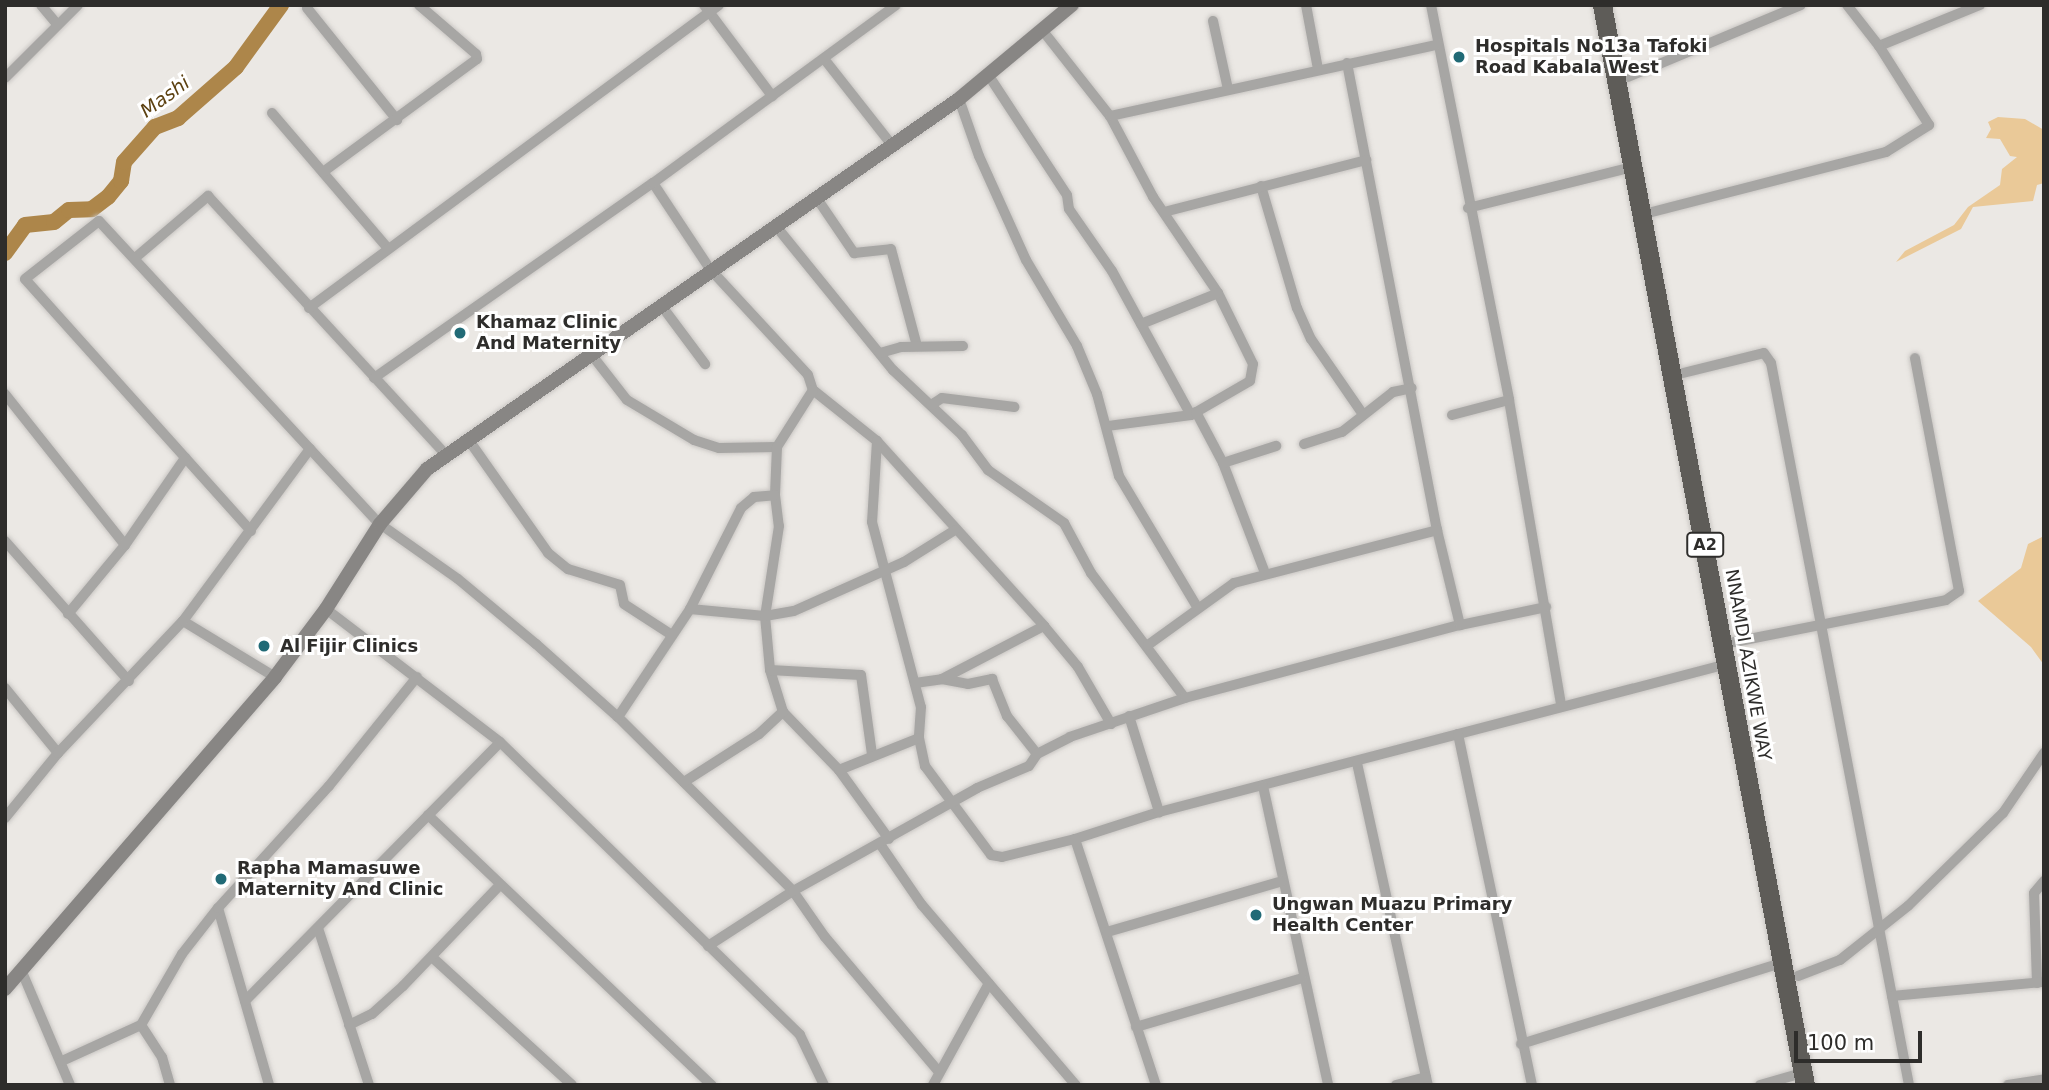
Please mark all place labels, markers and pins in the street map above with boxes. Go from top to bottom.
place label: Hospitals No13a Tafoki Road Kabala West [1475,36,1707,78]
marker: Hospitals No13a Tafoki Road Kabala West [1449,47,1469,67]
place label: Khamaz Clinic And Maternity [476,312,621,354]
marker: Khamaz Clinic And Maternity [450,323,470,343]
place label: Al Fijir Clinics [280,635,418,657]
marker: Al Fijir Clinics [254,636,274,656]
place label: Rapha Mamasuwe Maternity And Clinic [237,858,443,900]
marker: Rapha Mamasuwe Maternity And Clinic [211,869,231,889]
place label: Ungwan Muazu Primary Health Center [1272,894,1512,936]
marker: Ungwan Muazu Primary Health Center [1246,905,1266,925]

